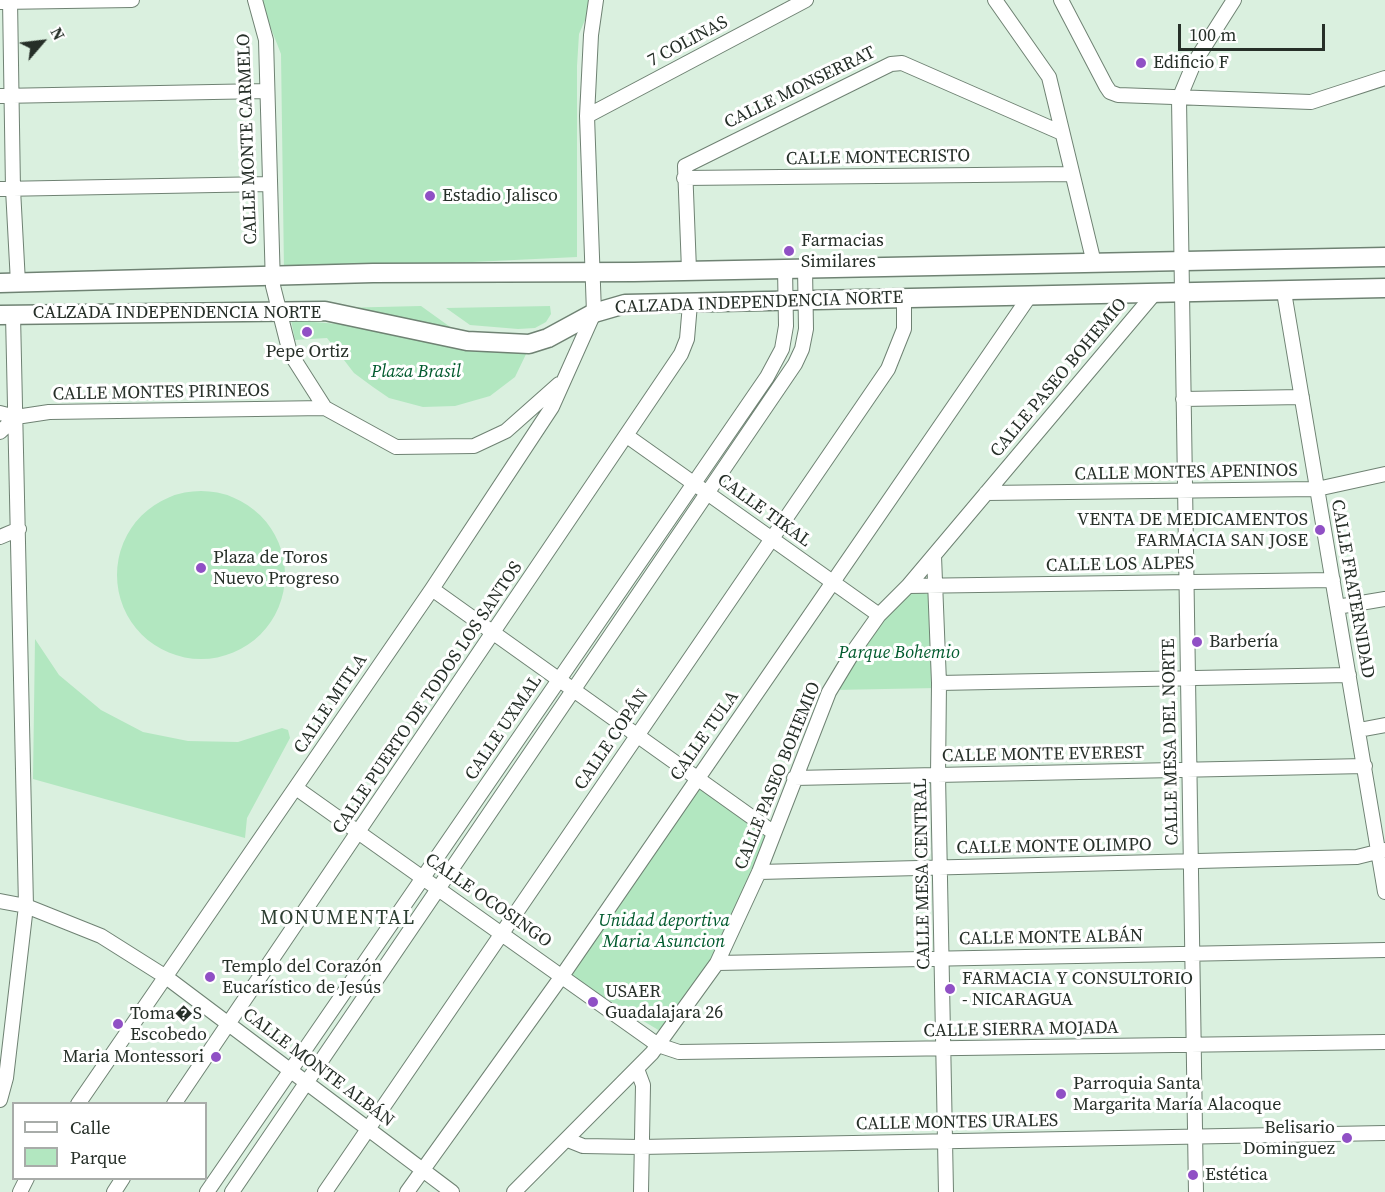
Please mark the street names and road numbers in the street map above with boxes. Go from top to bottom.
street label: 7 COLINAS [644,12,732,72]
street label: CALLE MONTE CARMELO [234,33,262,245]
street label: CALLE MONSERRAT [721,42,879,134]
street label: CALLE MONTECRISTO [786,146,970,170]
street label: CALZADA INDEPENDENCIA NORTE [615,287,903,319]
street label: CALLE PASEO BOHEMIO [986,294,1132,462]
street label: CALZADA INDEPENDENCIA NORTE [33,302,321,324]
street label: CALLE MONTES PIRINEOS [52,380,270,406]
street label: CALLE MONTES APENINOS [1074,460,1298,486]
street label: CALLE TIKAL [713,470,815,552]
street label: CALLE FRATERNIDAD [1326,498,1378,680]
street label: CALLE LOS ALPES [1046,553,1194,577]
street label: CALLE PUERTO DE TODOS LOS SANTOS [328,558,528,838]
street label: CALLE MESA DEL NORTE [1158,638,1184,846]
street label: CALLE MITLA [290,650,372,758]
street label: CALLE UXMAL [461,671,547,785]
street label: CALLE PASEO BOHEMIO [730,679,826,873]
street label: CALLE COPÁN [570,685,654,795]
street label: CALLE TULA [666,687,744,785]
street label: CALLE MONTE EVEREST [942,742,1144,768]
street label: CALLE MESA CENTRAL [911,778,935,970]
street label: CALLE MONTE OLIMPO [956,834,1152,860]
street label: CALLE OCOSINGO [420,849,556,953]
street label: CALLE MONTE ALBÁN [959,926,1143,950]
street label: CALLE MONTE ALBÁN [238,1004,398,1132]
street label: CALLE SIERRA MOJADA [923,1017,1119,1043]
street label: CALLE MONTES URALES [856,1110,1058,1136]

